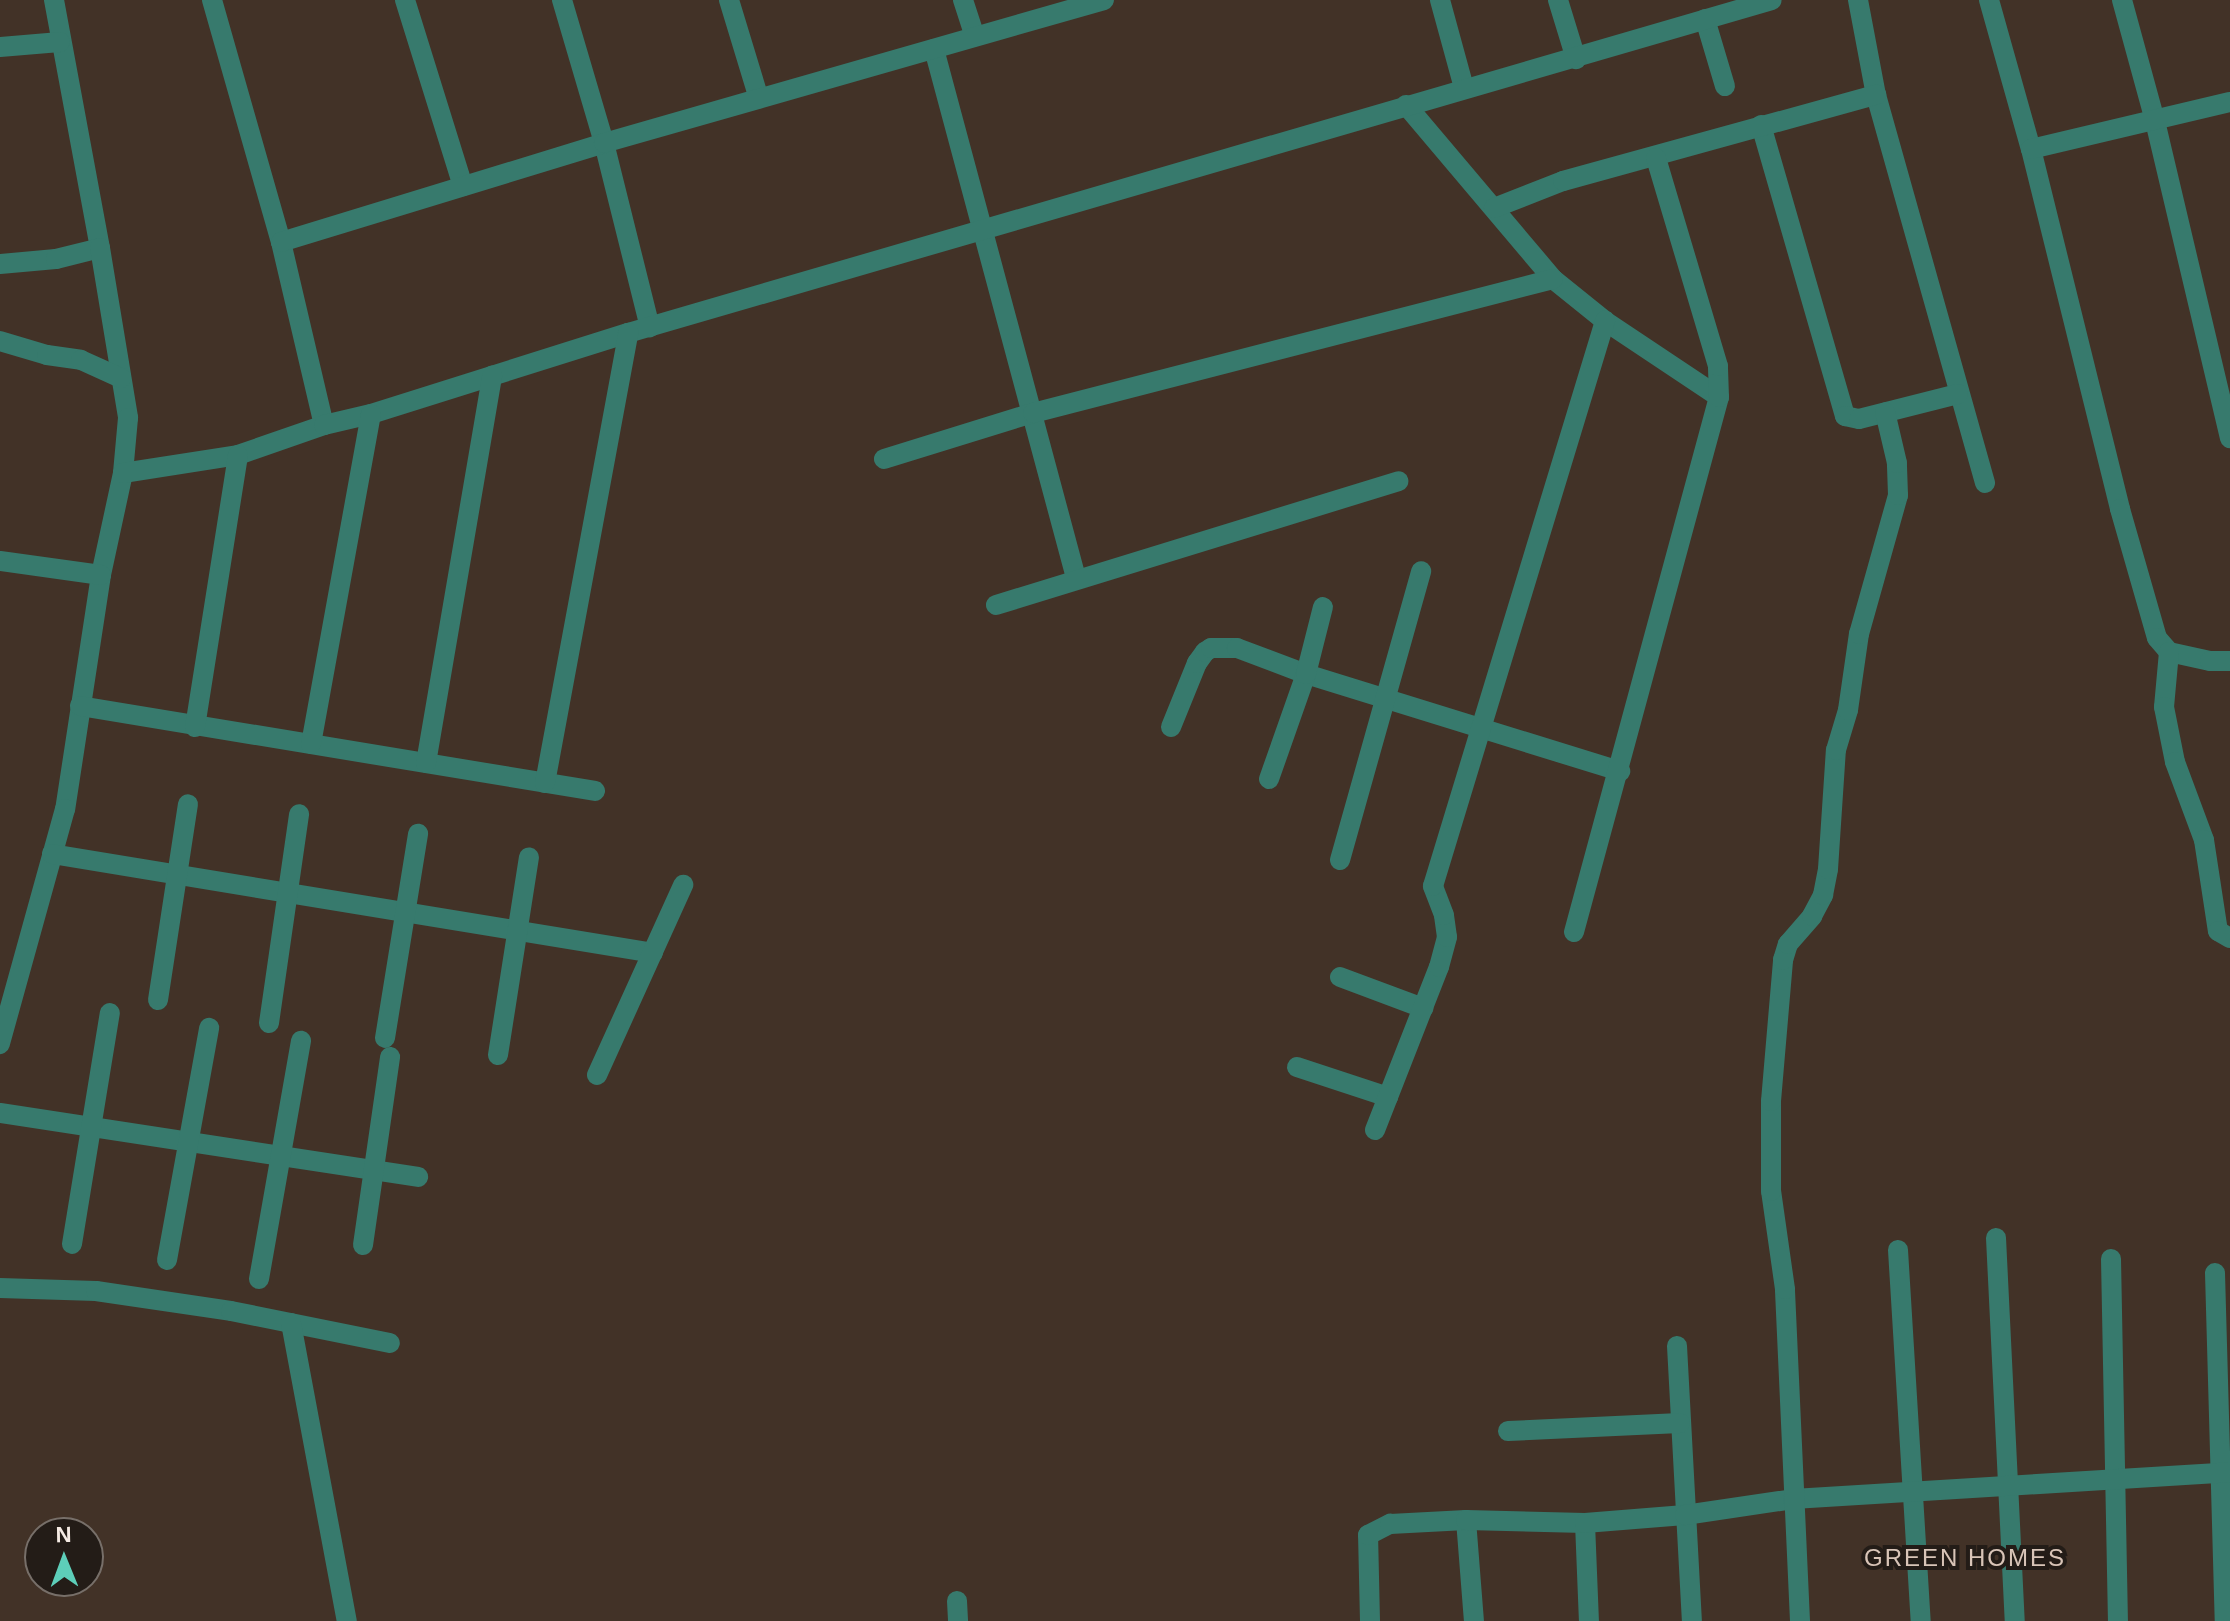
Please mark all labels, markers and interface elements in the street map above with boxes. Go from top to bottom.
north arrow [24,1517,104,1597]
text: N [55,1522,72,1547]
district label: GREEN HOMES [1864,1544,2066,1572]

